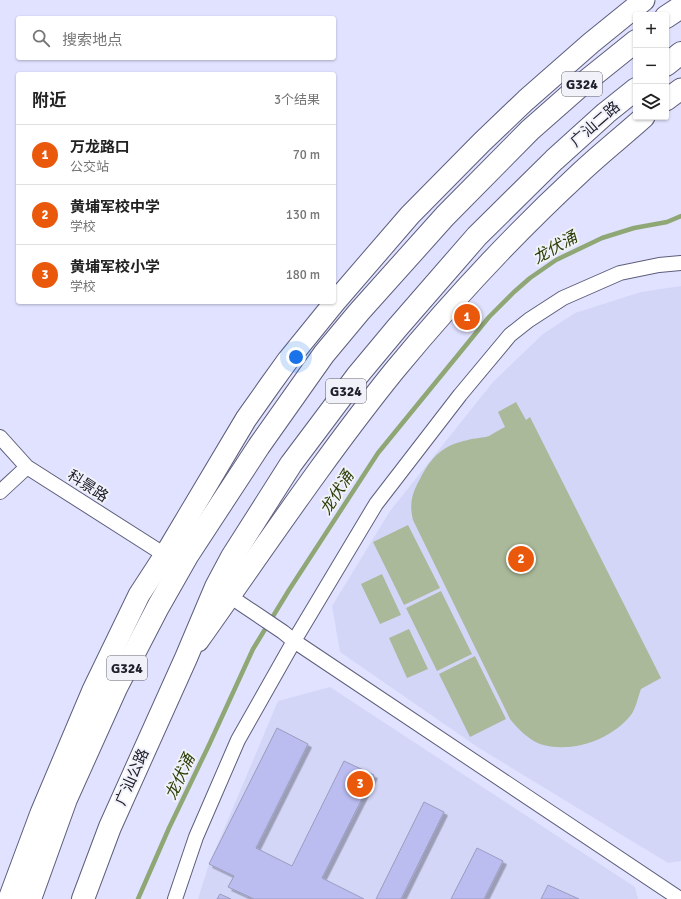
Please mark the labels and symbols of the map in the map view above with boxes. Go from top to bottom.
road number: G324 [562,72,602,96]
street label: 广汕二路 [566,98,624,150]
water label: 龙伏涌 [529,226,583,269]
pin: 1 [454,302,480,332]
your location [286,347,306,367]
road number: G324 [326,379,366,403]
street label: 科景路 [64,466,112,506]
water label: 龙伏涌 [316,466,359,519]
pin: 2 [508,544,534,574]
road number: G324 [107,656,147,680]
street label: 广汕公路 [112,746,152,808]
water label: 龙伏涌 [161,749,200,803]
pin: 3 [347,769,373,799]

